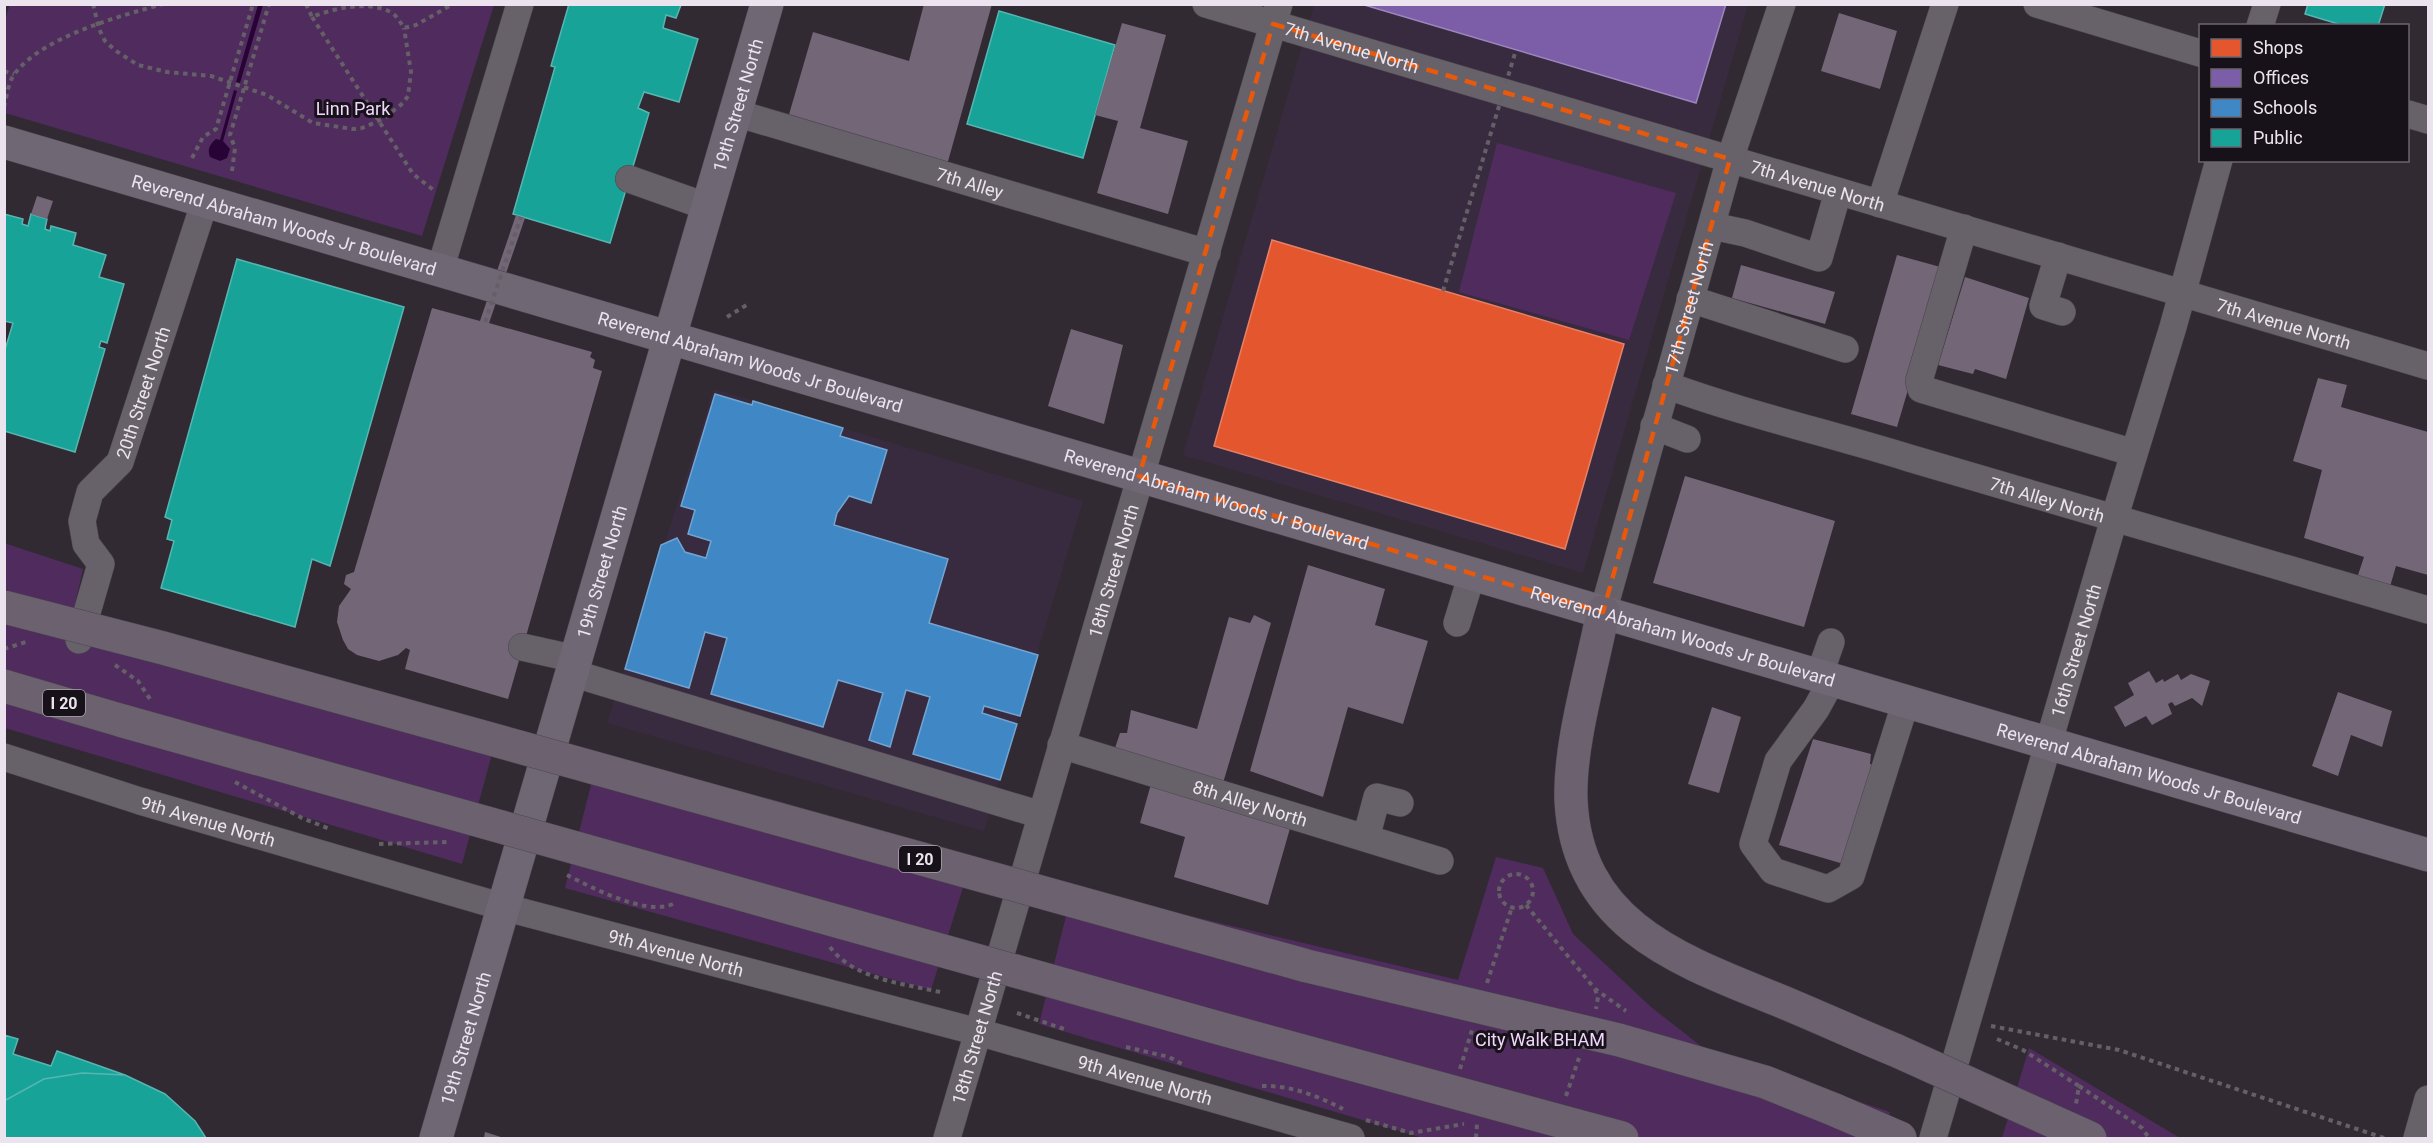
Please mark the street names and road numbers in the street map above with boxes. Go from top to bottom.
street label: 7th Avenue North [1282,17,1421,77]
street label: 19th Street North [708,36,767,174]
street label: 7th Avenue North [1748,155,1887,215]
street label: 7th Alley [934,163,1006,203]
street label: Reverend Abraham Woods Jr Boulevard [129,170,439,279]
street label: 17th Street North [1660,238,1717,377]
street label: 7th Avenue North [2214,293,2353,353]
street label: Reverend Abraham Woods Jr Boulevard [596,307,905,416]
street label: 20th Street North [111,324,174,461]
street label: Reverend Abraham Woods Jr Boulevard [1062,444,1371,553]
street label: 7th Alley North [1987,472,2107,526]
street label: 19th Street North [572,502,631,641]
street label: 18th Street North [1084,502,1143,640]
street label: Reverend Abraham Woods Jr Boulevard [1528,581,1838,691]
street label: 16th Street North [2046,581,2105,720]
road number: I 20 [43,690,85,716]
street label: Reverend Abraham Woods Jr Boulevard [1994,718,2304,828]
street label: 8th Alley North [1190,776,1310,830]
street label: 9th Avenue North [138,791,278,851]
road number: I 20 [899,846,941,872]
street label: 9th Avenue North [606,925,746,980]
street label: 18th Street North [947,968,1006,1106]
street label: 19th Street North [436,969,495,1107]
street label: 9th Avenue North [1075,1050,1215,1109]

